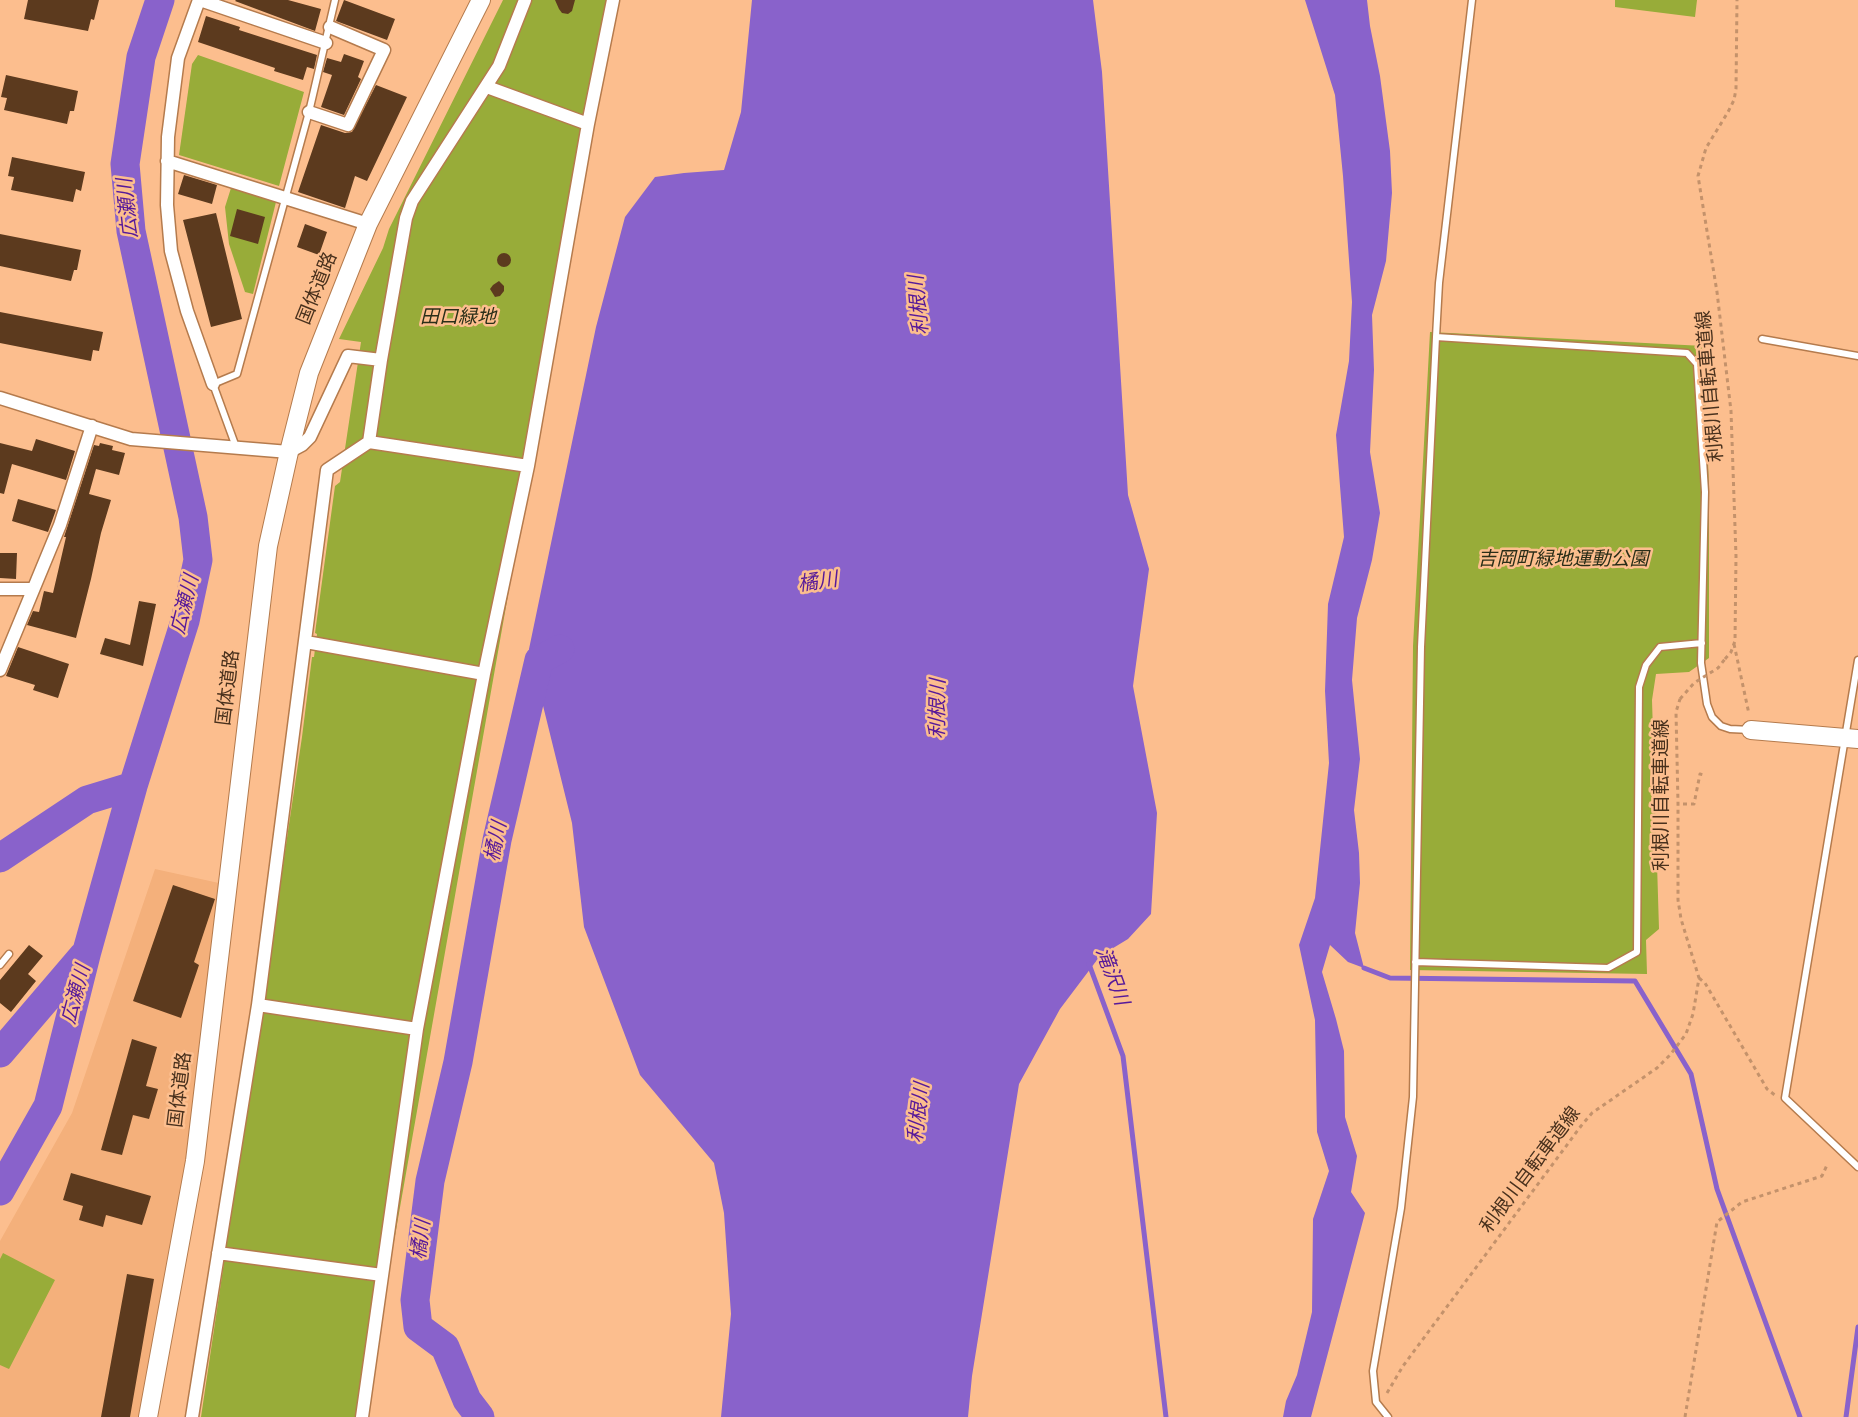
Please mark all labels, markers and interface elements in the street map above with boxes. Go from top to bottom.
water label: 広瀬川 [115,177,145,239]
street label: 国体道路 [294,249,344,329]
water label: 利根川 [906,274,936,336]
park label: 田口緑地 [420,308,496,330]
street label: 利根川自転車道線 [1694,309,1730,463]
park label: 吉岡町緑地運動公園 [1478,550,1648,572]
water label: 橘川 [797,569,839,599]
water label: 広瀬川 [168,573,206,637]
street label: 国体道路 [214,649,246,727]
water label: 利根川 [927,679,953,739]
street label: 利根川自転車道線 [1652,719,1674,871]
water label: 橘川 [482,820,514,864]
water label: 滝沢川 [1088,945,1132,1009]
water label: 広瀬川 [59,963,97,1027]
street label: 国体道路 [166,1051,198,1129]
water label: 利根川 [905,1082,937,1144]
street label: 利根川自転車道線 [1477,1103,1587,1239]
water label: 橘川 [409,1219,437,1261]

